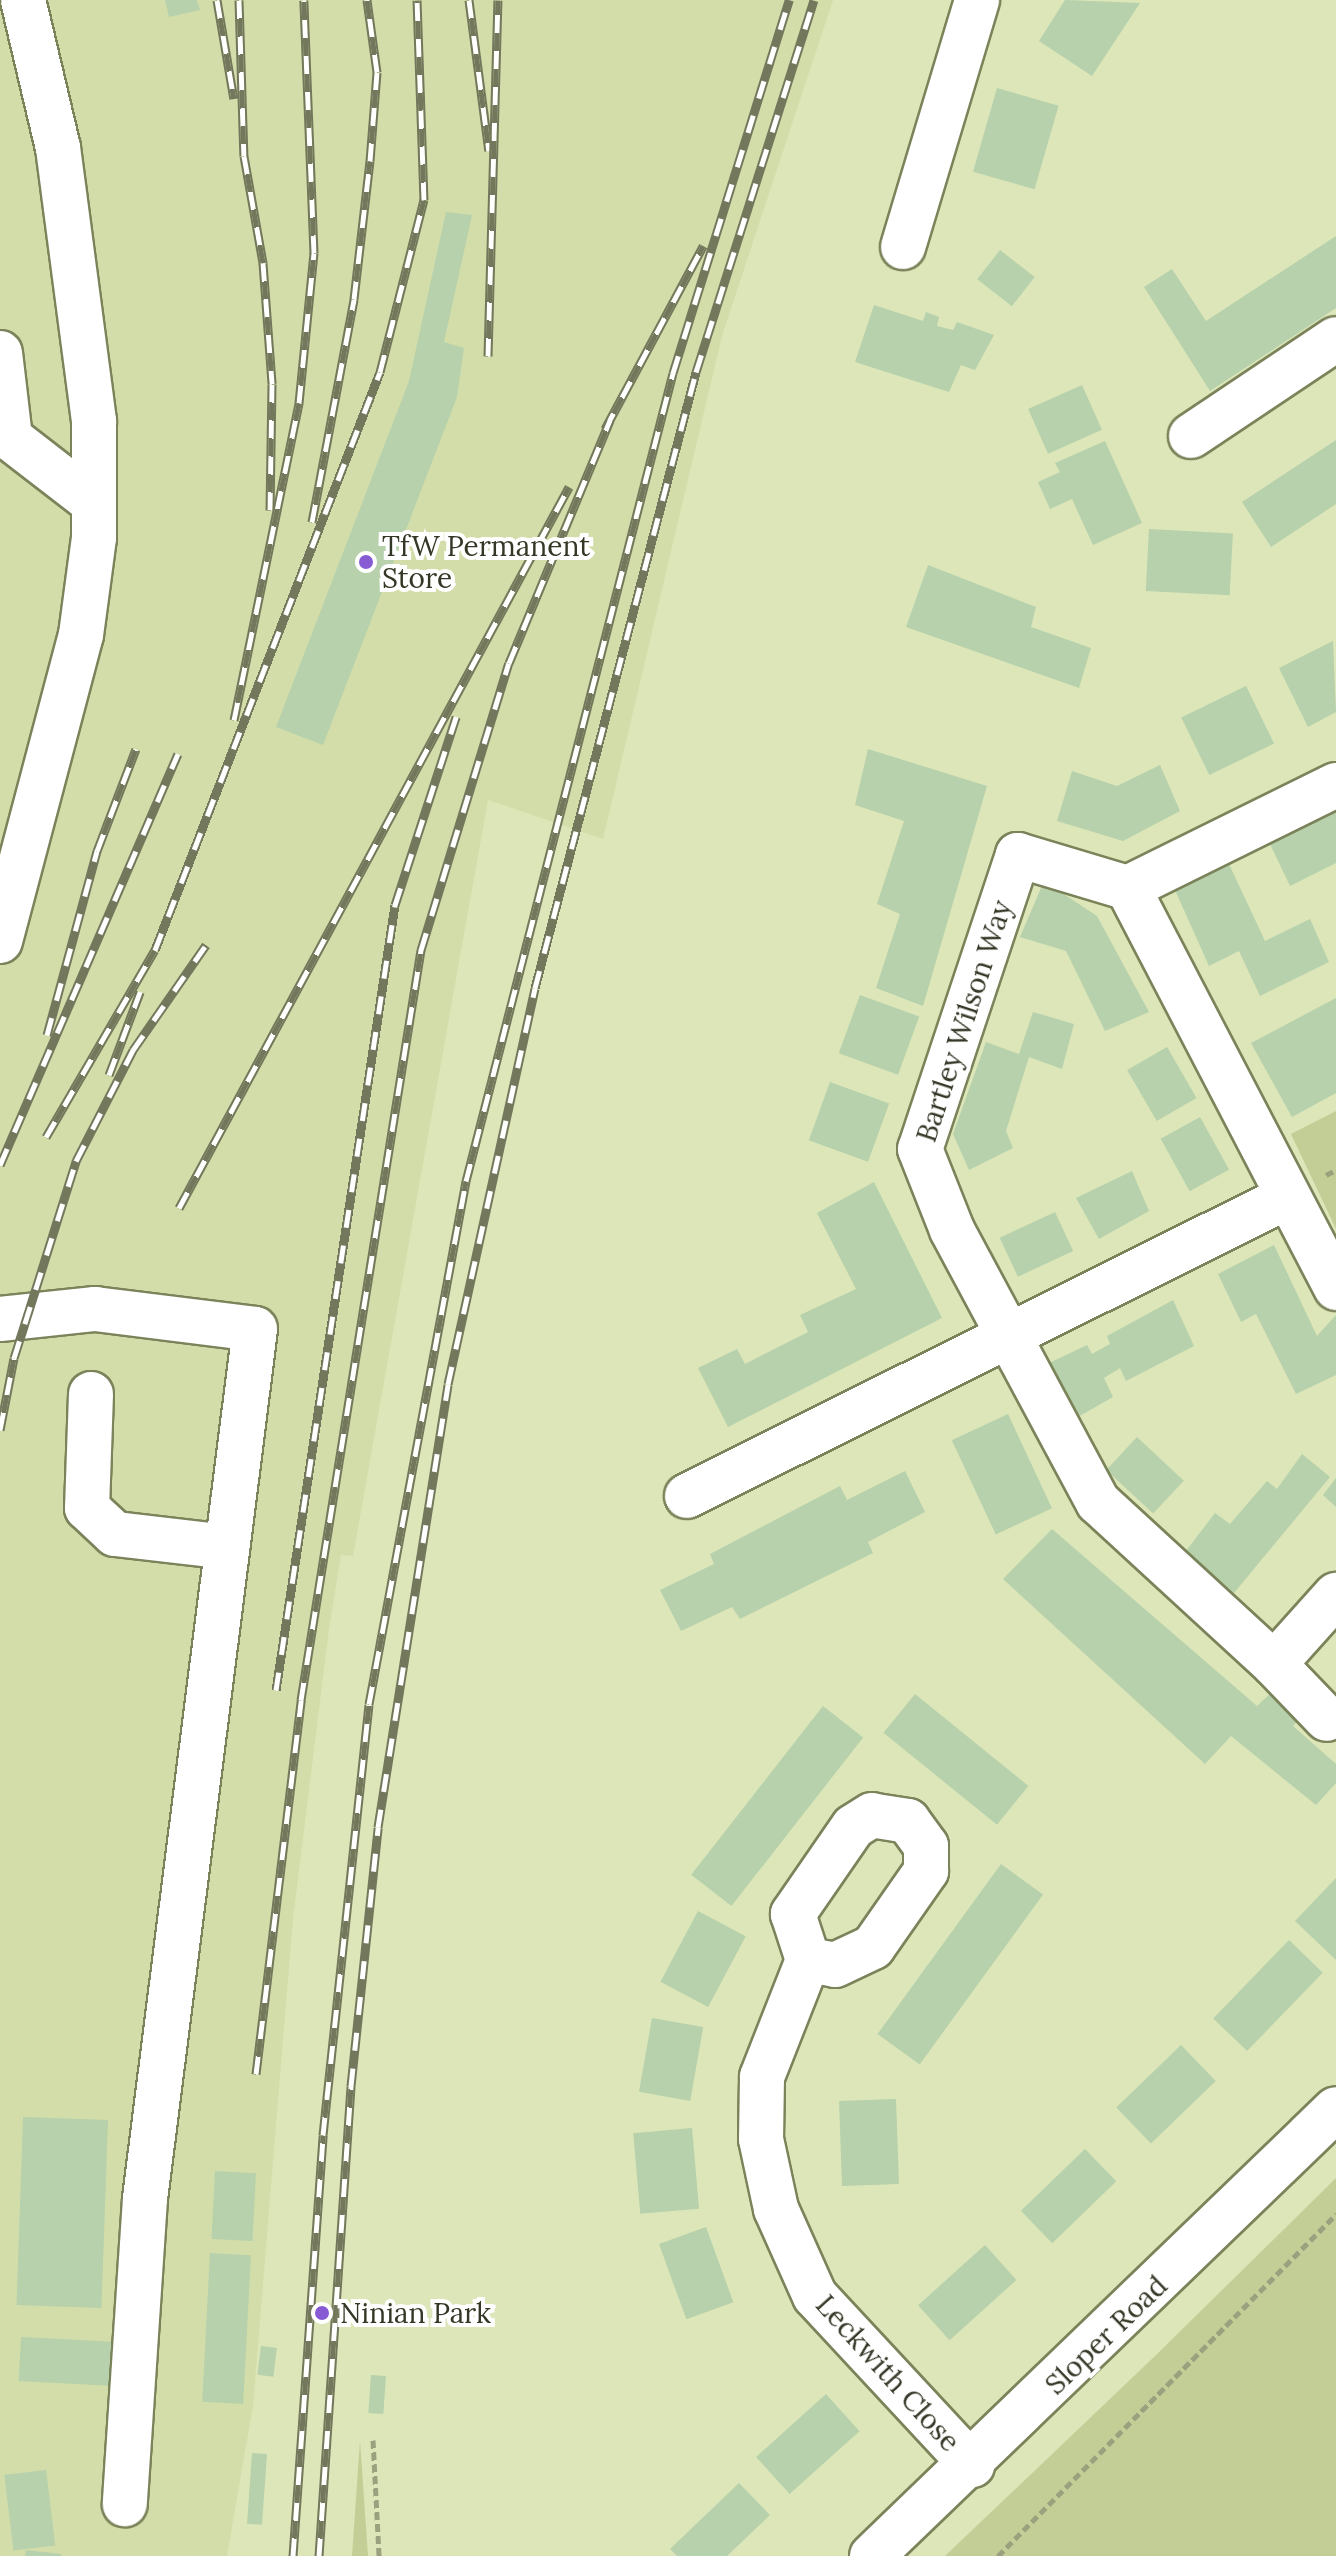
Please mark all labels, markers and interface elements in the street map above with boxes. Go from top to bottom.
place label: TfW Permanent Store [382,529,590,595]
marker: TfW Permanent Store [357,553,375,571]
street label: Bartley Wilson Way [909,896,1019,1146]
street label: Sloper Road [1038,2269,1174,2401]
street label: Leckwith Close [809,2288,967,2458]
place label: Ninian Park [340,2296,491,2330]
marker: Ninian Park [311,2302,333,2324]

